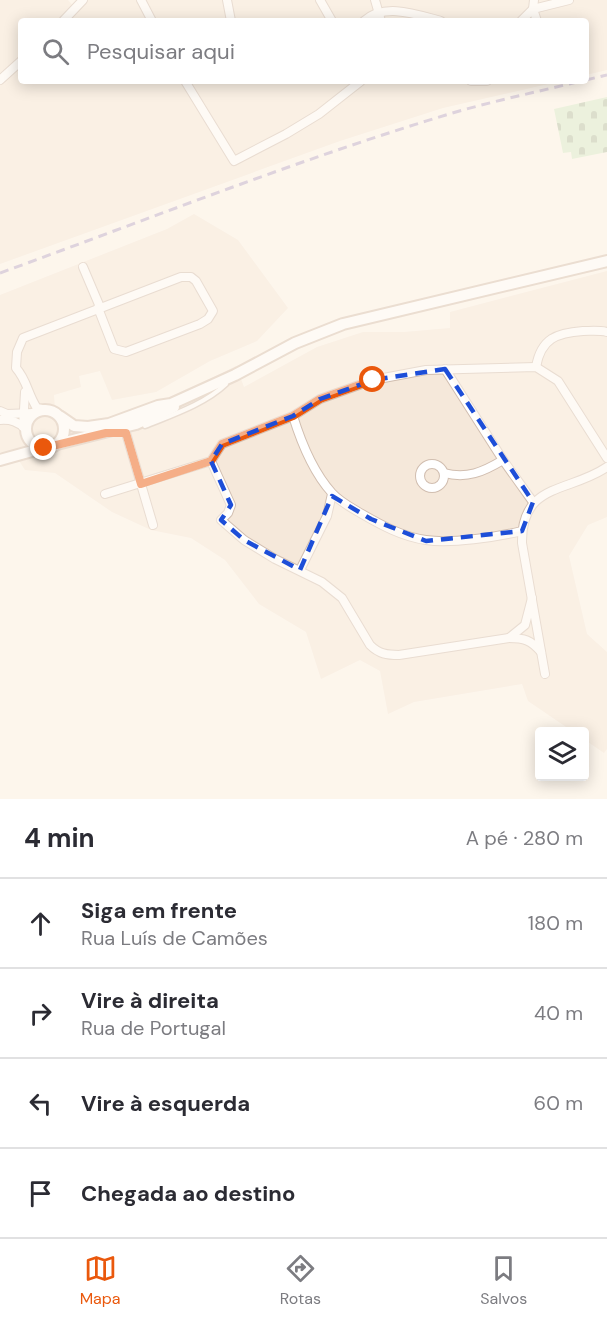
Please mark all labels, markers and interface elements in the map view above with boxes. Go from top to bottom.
search box [18,18,589,84]
icon: search [39,35,72,68]
text: Pesquisar aqui [87,37,235,66]
route start [359,366,385,392]
route end [30,434,56,460]
map controls [535,727,589,781]
button: layers [535,727,589,781]
text: 4 min [24,821,95,855]
text: A pé · 280 m [466,825,583,851]
text: Siga em frente [81,896,237,925]
icon: ahead [24,907,57,940]
text: 180 m [528,910,583,936]
text: Rua Luís de Camões [81,925,268,951]
text: Vire à direita [81,986,219,1015]
icon: right [24,997,57,1030]
text: 40 m [534,1000,583,1026]
text: Rua de Portugal [81,1015,226,1041]
icon: left [24,1087,57,1120]
text: Vire à esquerda [81,1089,250,1118]
text: 60 m [534,1090,583,1116]
icon: arrive [24,1177,57,1210]
text: Chegada ao destino [81,1179,295,1208]
tab: Mapa [80,1252,121,1309]
tab: Rotas [280,1252,321,1309]
tab: Salvos [480,1252,527,1309]

